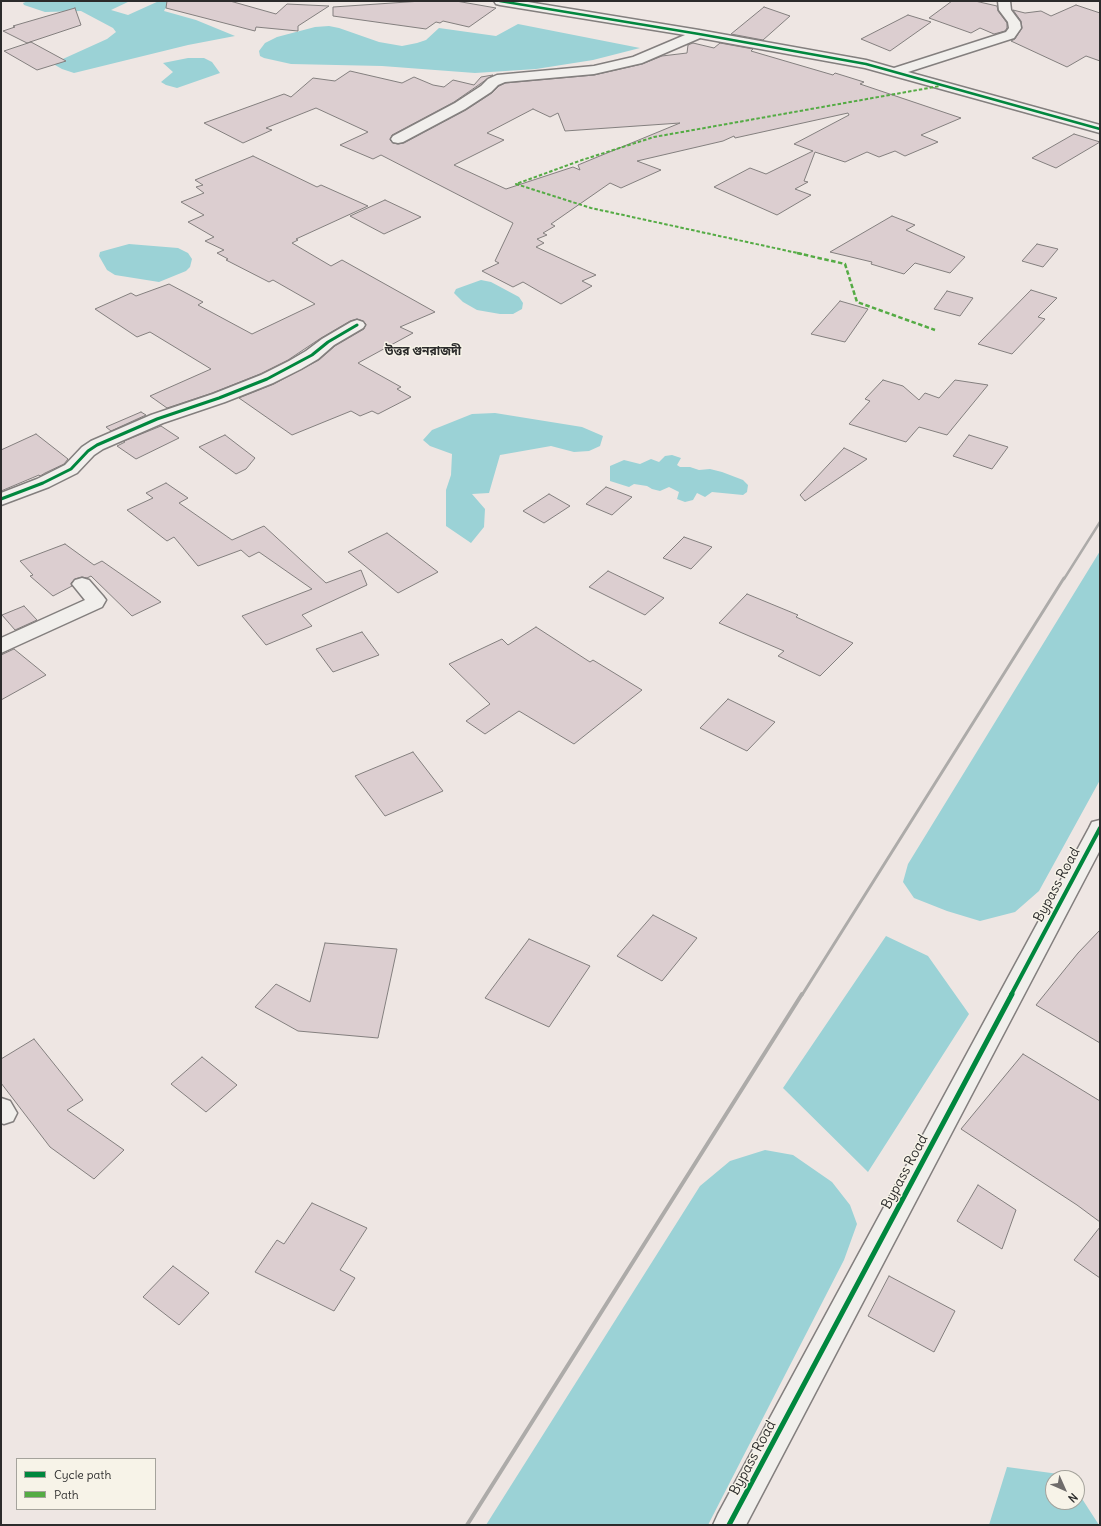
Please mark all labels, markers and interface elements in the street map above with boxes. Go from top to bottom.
district label: উত্তর গুনরাজদী [385,345,461,359]
street label: Bypass Road [1030,845,1084,925]
street label: Bypass Road [878,1132,932,1212]
street label: Bypass Road [726,1418,780,1498]
legend [16,1458,156,1510]
text: Cycle path [54,1467,111,1482]
north arrow [1045,1470,1085,1510]
text: Path [54,1487,79,1502]
text: N [1065,1490,1080,1505]

